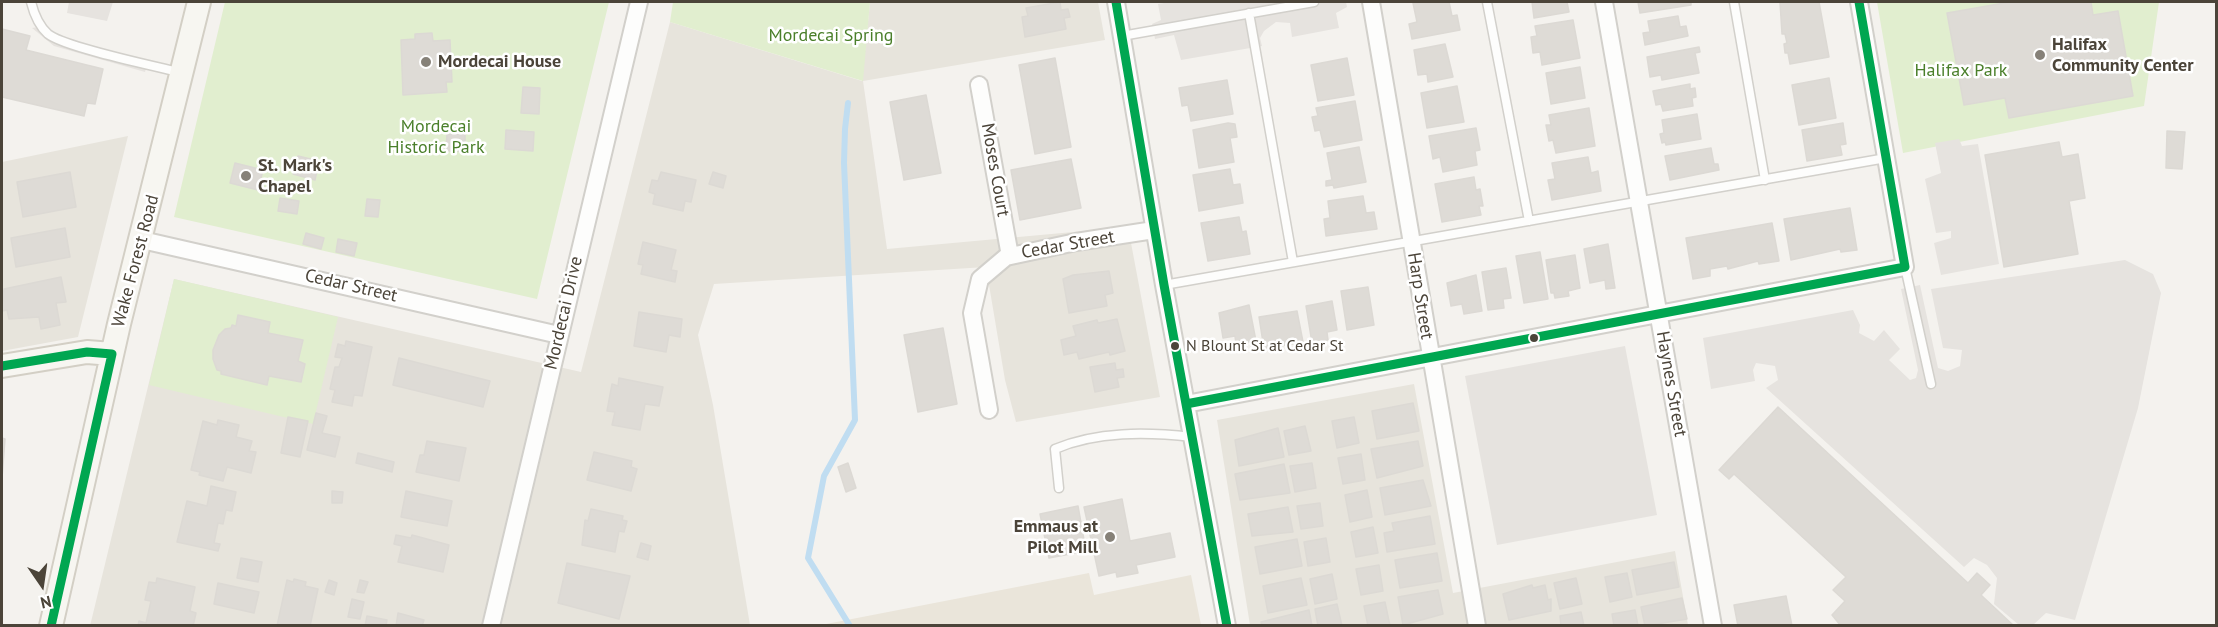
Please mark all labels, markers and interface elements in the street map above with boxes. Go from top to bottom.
park label: Mordecai Spring [768,25,894,47]
place label: Halifax Community Center [2052,34,2193,76]
marker: Halifax Community Center [2033,48,2047,62]
place label: Mordecai House [438,51,561,73]
marker: Mordecai House [419,55,433,69]
park label: Halifax Park [1915,60,2007,82]
park label: Mordecai Historic Park [387,116,485,158]
street label: Moses Court [976,121,1014,219]
place label: St. Mark's Chapel [258,155,332,198]
marker: St. Mark's Chapel [239,169,253,183]
street label: Wake Forest Road [108,192,164,330]
street label: Cedar Street [1020,226,1116,264]
street label: Harp Street [1402,251,1438,341]
street label: Mordecai Drive [540,254,588,372]
street label: Cedar Street [303,265,399,307]
street label: Haynes Street [1651,330,1691,438]
unlabelled marker [1528,332,1540,344]
place label: N Blount St at Cedar St [1186,336,1343,356]
marker: N Blount St at Cedar St [1169,340,1181,352]
place label: Emmaus at Pilot Mill [1014,516,1098,558]
marker: Emmaus at Pilot Mill [1103,530,1117,544]
north arrow [12,555,72,615]
text: N [39,592,53,613]

